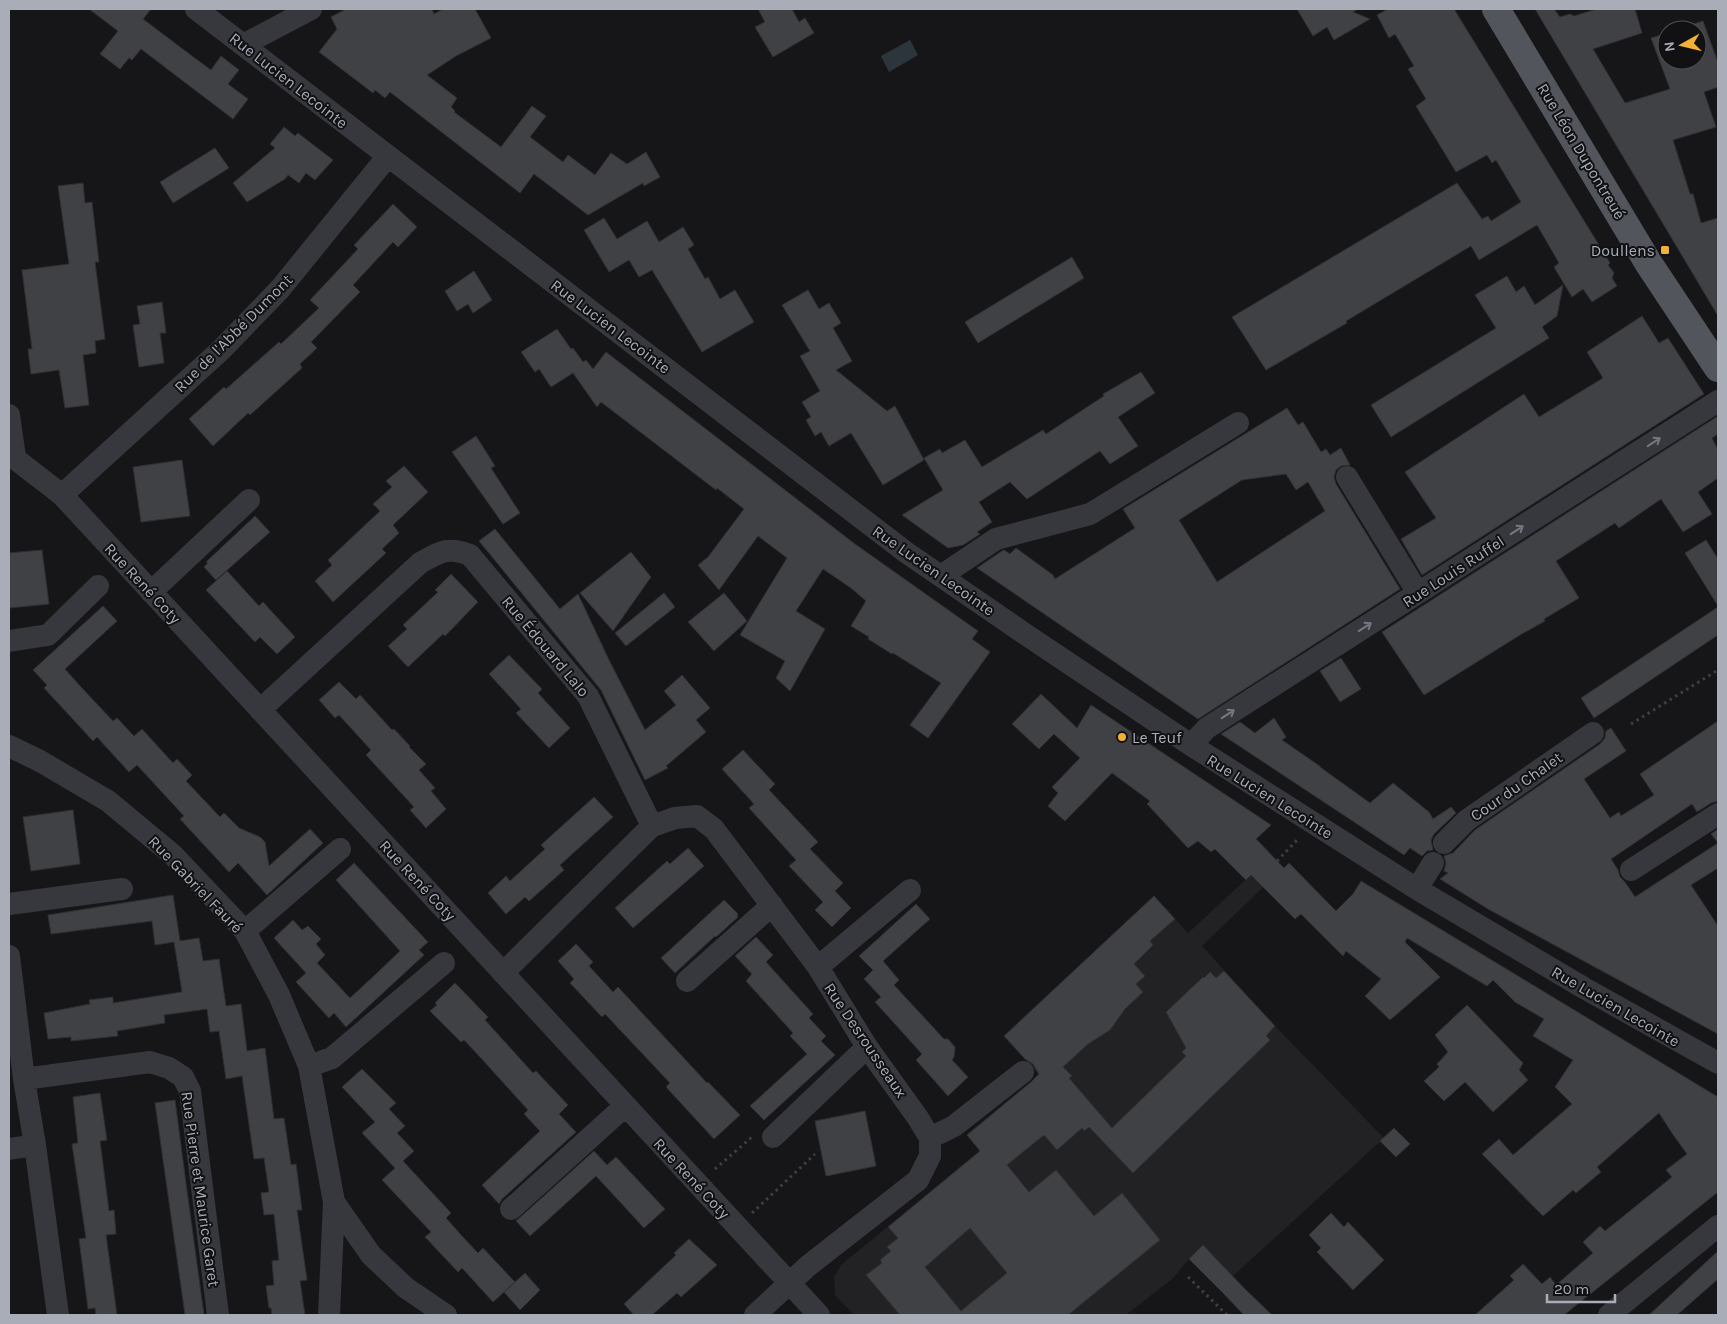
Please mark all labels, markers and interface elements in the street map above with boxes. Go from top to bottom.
north arrow [1657,20,1707,70]
street label: Rue Lucien Lecointe [226,28,352,132]
text: N [1661,41,1679,53]
street label: Rue Léon Dupontreué [1533,80,1630,223]
place label: Doullens [1591,241,1655,260]
marker: Doullens [1659,244,1671,256]
street label: Rue de l'Abbé Dumont [170,270,296,396]
street label: Rue Lucien Lecointe [547,275,674,378]
one-way arrow [1646,437,1660,447]
street label: Rue Lucien Lecointe [869,521,998,620]
one-way arrow [1509,524,1523,534]
street label: Rue Louis Ruffel [1399,531,1508,611]
street label: Rue René Coty [100,539,185,628]
street label: Rue Édouard Lalo [498,592,593,701]
one-way arrow [1358,621,1372,632]
one-way arrow [1221,709,1235,720]
place label: Le Teuf [1132,728,1182,747]
marker: Le Teuf [1116,731,1128,743]
street label: Cour du Chalet [1467,748,1566,825]
street label: Rue Lucien Lecointe [1203,750,1336,843]
street label: Rue Gabriel Fauré [144,832,247,937]
street label: Rue René Coty [375,836,460,925]
street label: Rue Lucien Lecointe [1548,962,1683,1051]
street label: Rue Desrousseaux [820,979,911,1101]
street label: Rue Pierre et Maurice Garet [177,1090,224,1288]
street label: Rue René Coty [649,1134,734,1223]
scale bar [1547,1272,1614,1304]
text: 20 m [1554,1280,1589,1298]

